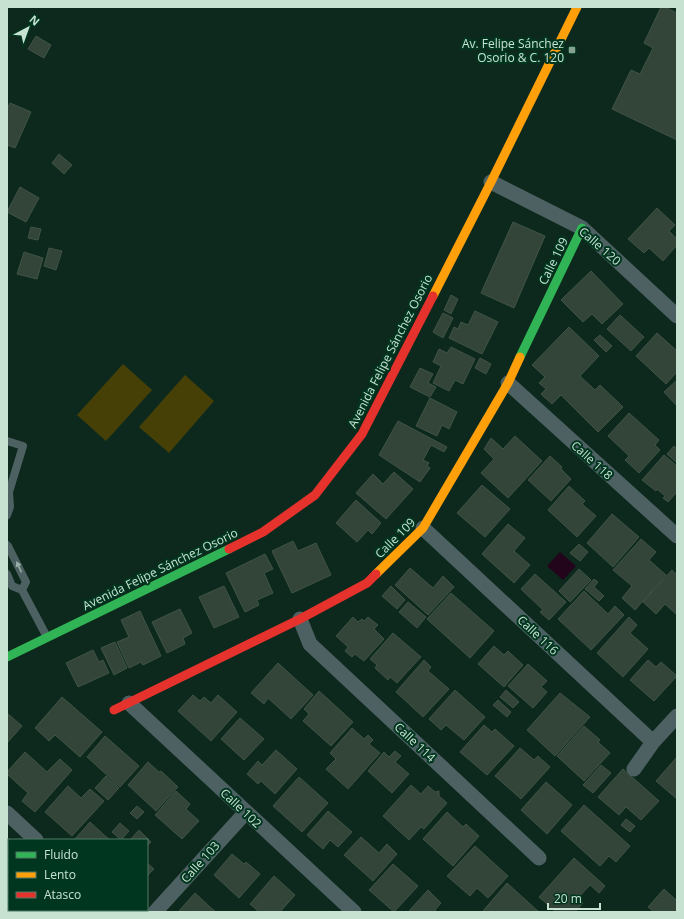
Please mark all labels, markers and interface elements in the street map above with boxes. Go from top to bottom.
north arrow [8,8,48,48]
text: N [27,11,43,29]
place label: Av. Felipe Sánchez Osorio & C. 120 [462,35,564,66]
marker: Av. Felipe Sánchez Osorio & C. 120 [567,45,577,55]
street label: Calle 120 [575,223,625,269]
street label: Calle 109 [534,234,572,288]
street label: Avenida Felipe Sánchez Osorio [344,271,436,431]
street label: Calle 118 [567,437,617,483]
street label: Calle 109 [371,514,419,562]
street label: Avenida Felipe Sánchez Osorio [80,524,240,614]
one-way arrow [16,562,22,573]
street label: Calle 116 [514,611,562,659]
street label: Calle 114 [391,718,439,766]
street label: Calle 102 [217,784,265,832]
street label: Calle 103 [177,837,223,887]
legend [8,839,148,911]
text: Fluido [44,846,78,863]
text: Lento [44,866,76,883]
scale bar [548,885,600,911]
text: Atasco [44,886,81,903]
text: 20 m [554,890,582,907]

